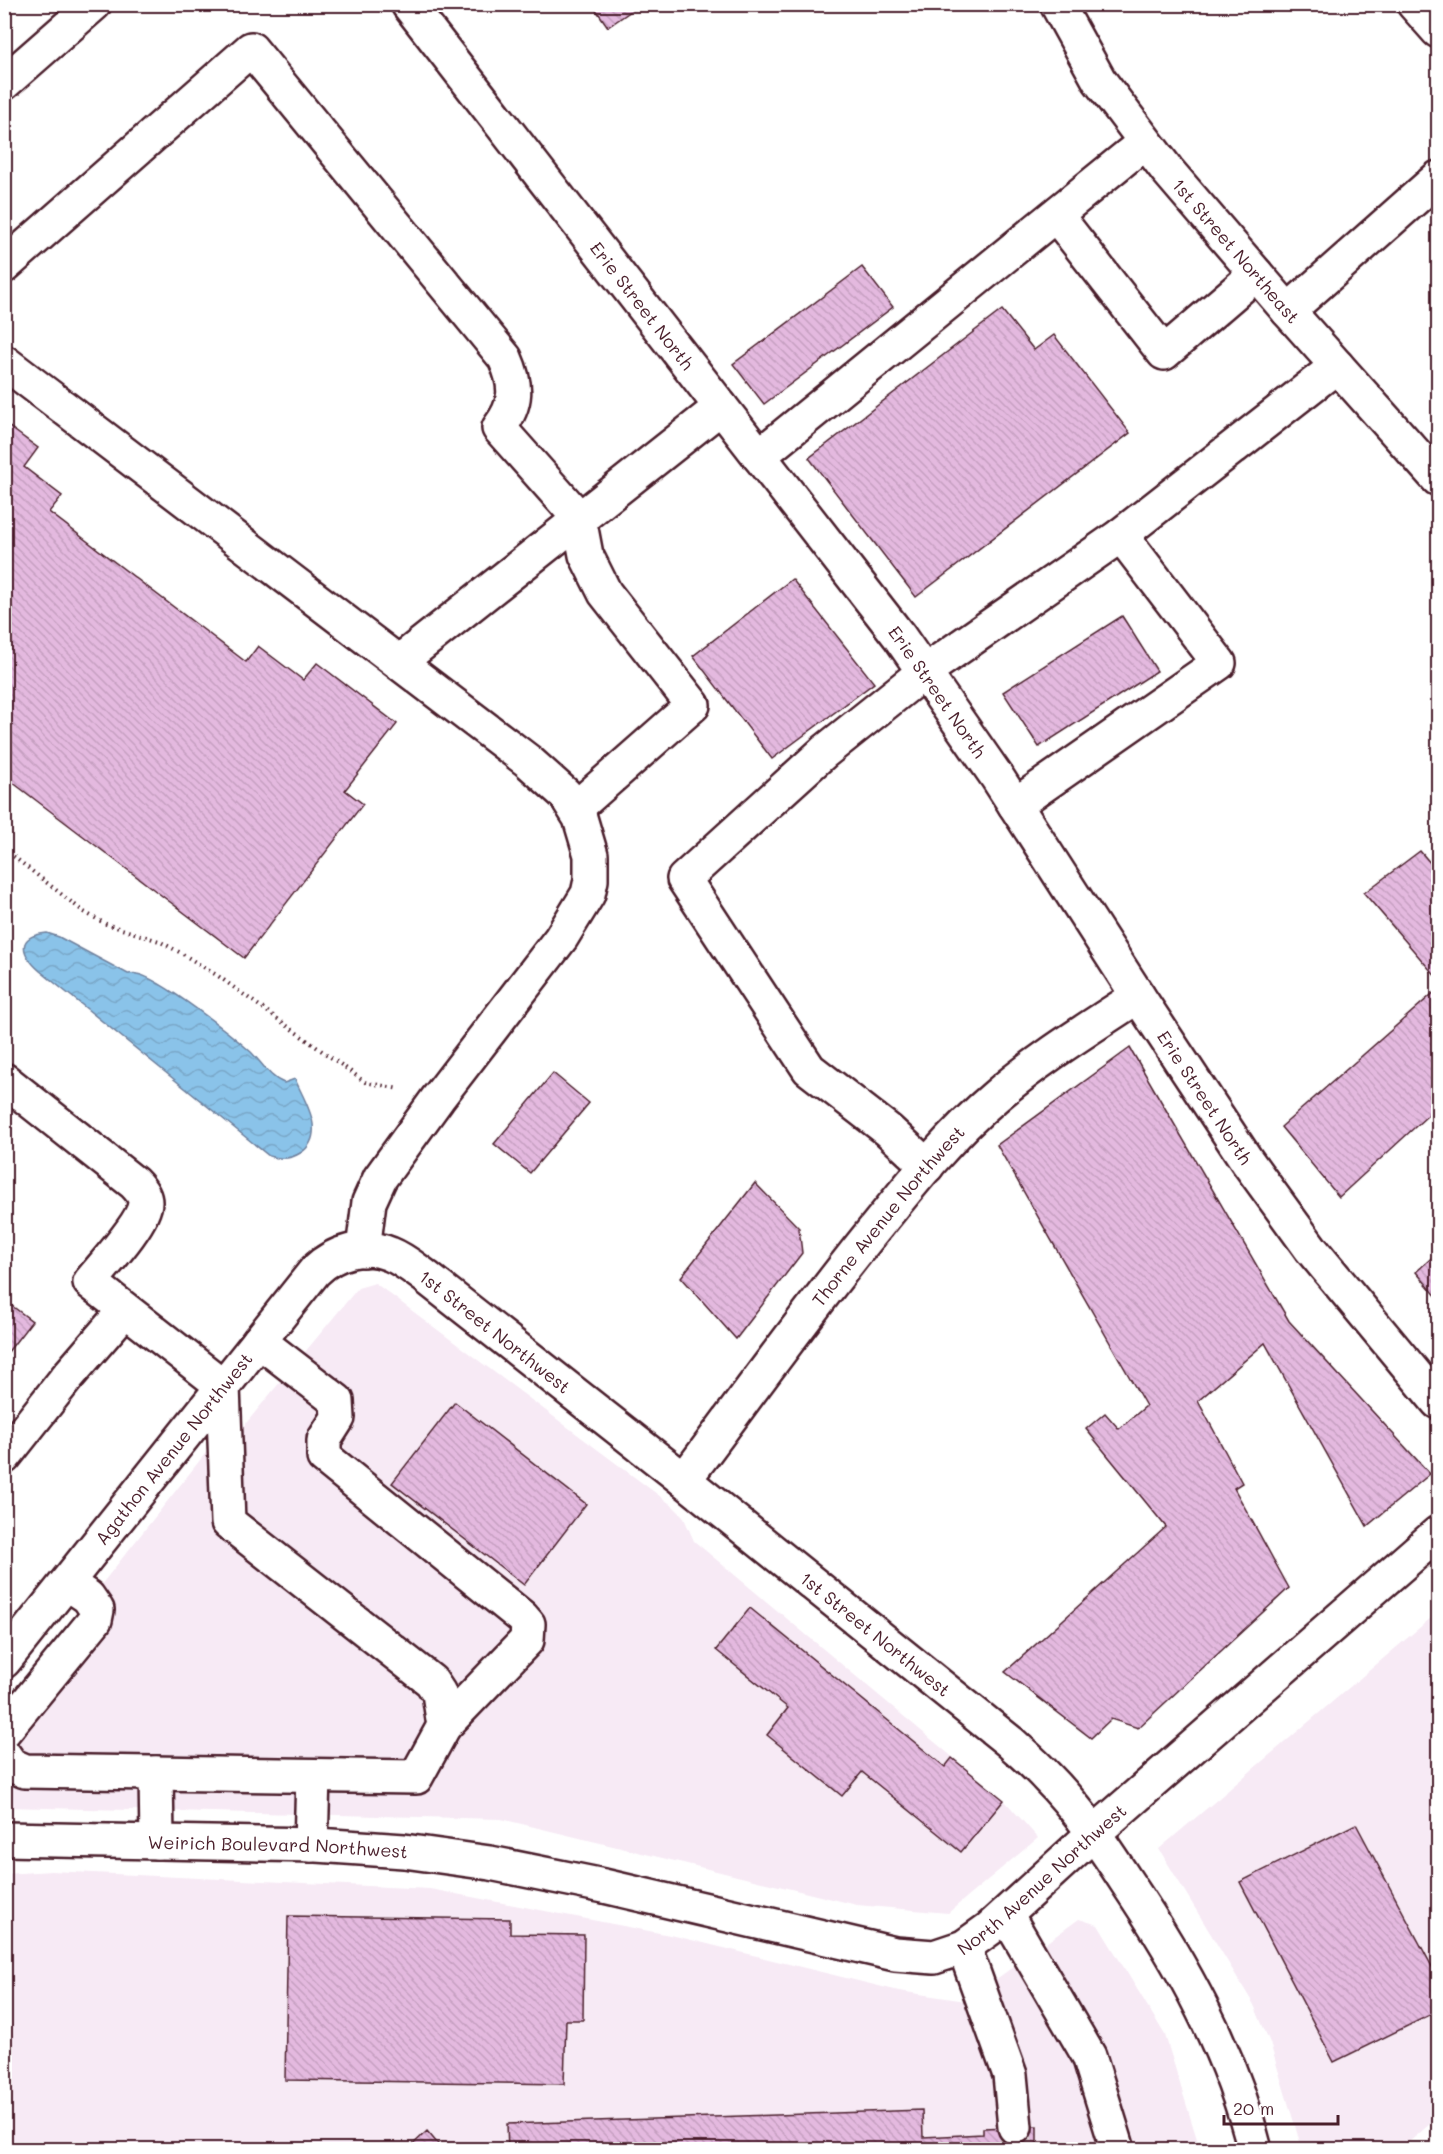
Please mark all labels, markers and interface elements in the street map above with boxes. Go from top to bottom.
street label: 1st Street Northeast [1167,173,1305,328]
street label: Erie Street North [585,237,700,375]
street label: Erie Street North [883,620,992,762]
street label: Erie Street North [1152,1026,1258,1169]
street label: Thorne Avenue Northwest [806,1120,970,1311]
street label: 1st Street Northwest [415,1264,576,1398]
street label: Agathon Avenue Northwest [89,1347,258,1550]
street label: 1st Street Northwest [795,1566,956,1702]
street label: North Avenue Northwest [952,1798,1131,1960]
street label: Weirich Boulevard Northwest [147,1830,410,1863]
scale bar [1224,2088,1338,2126]
text: 20 m [1233,2096,1274,2120]

